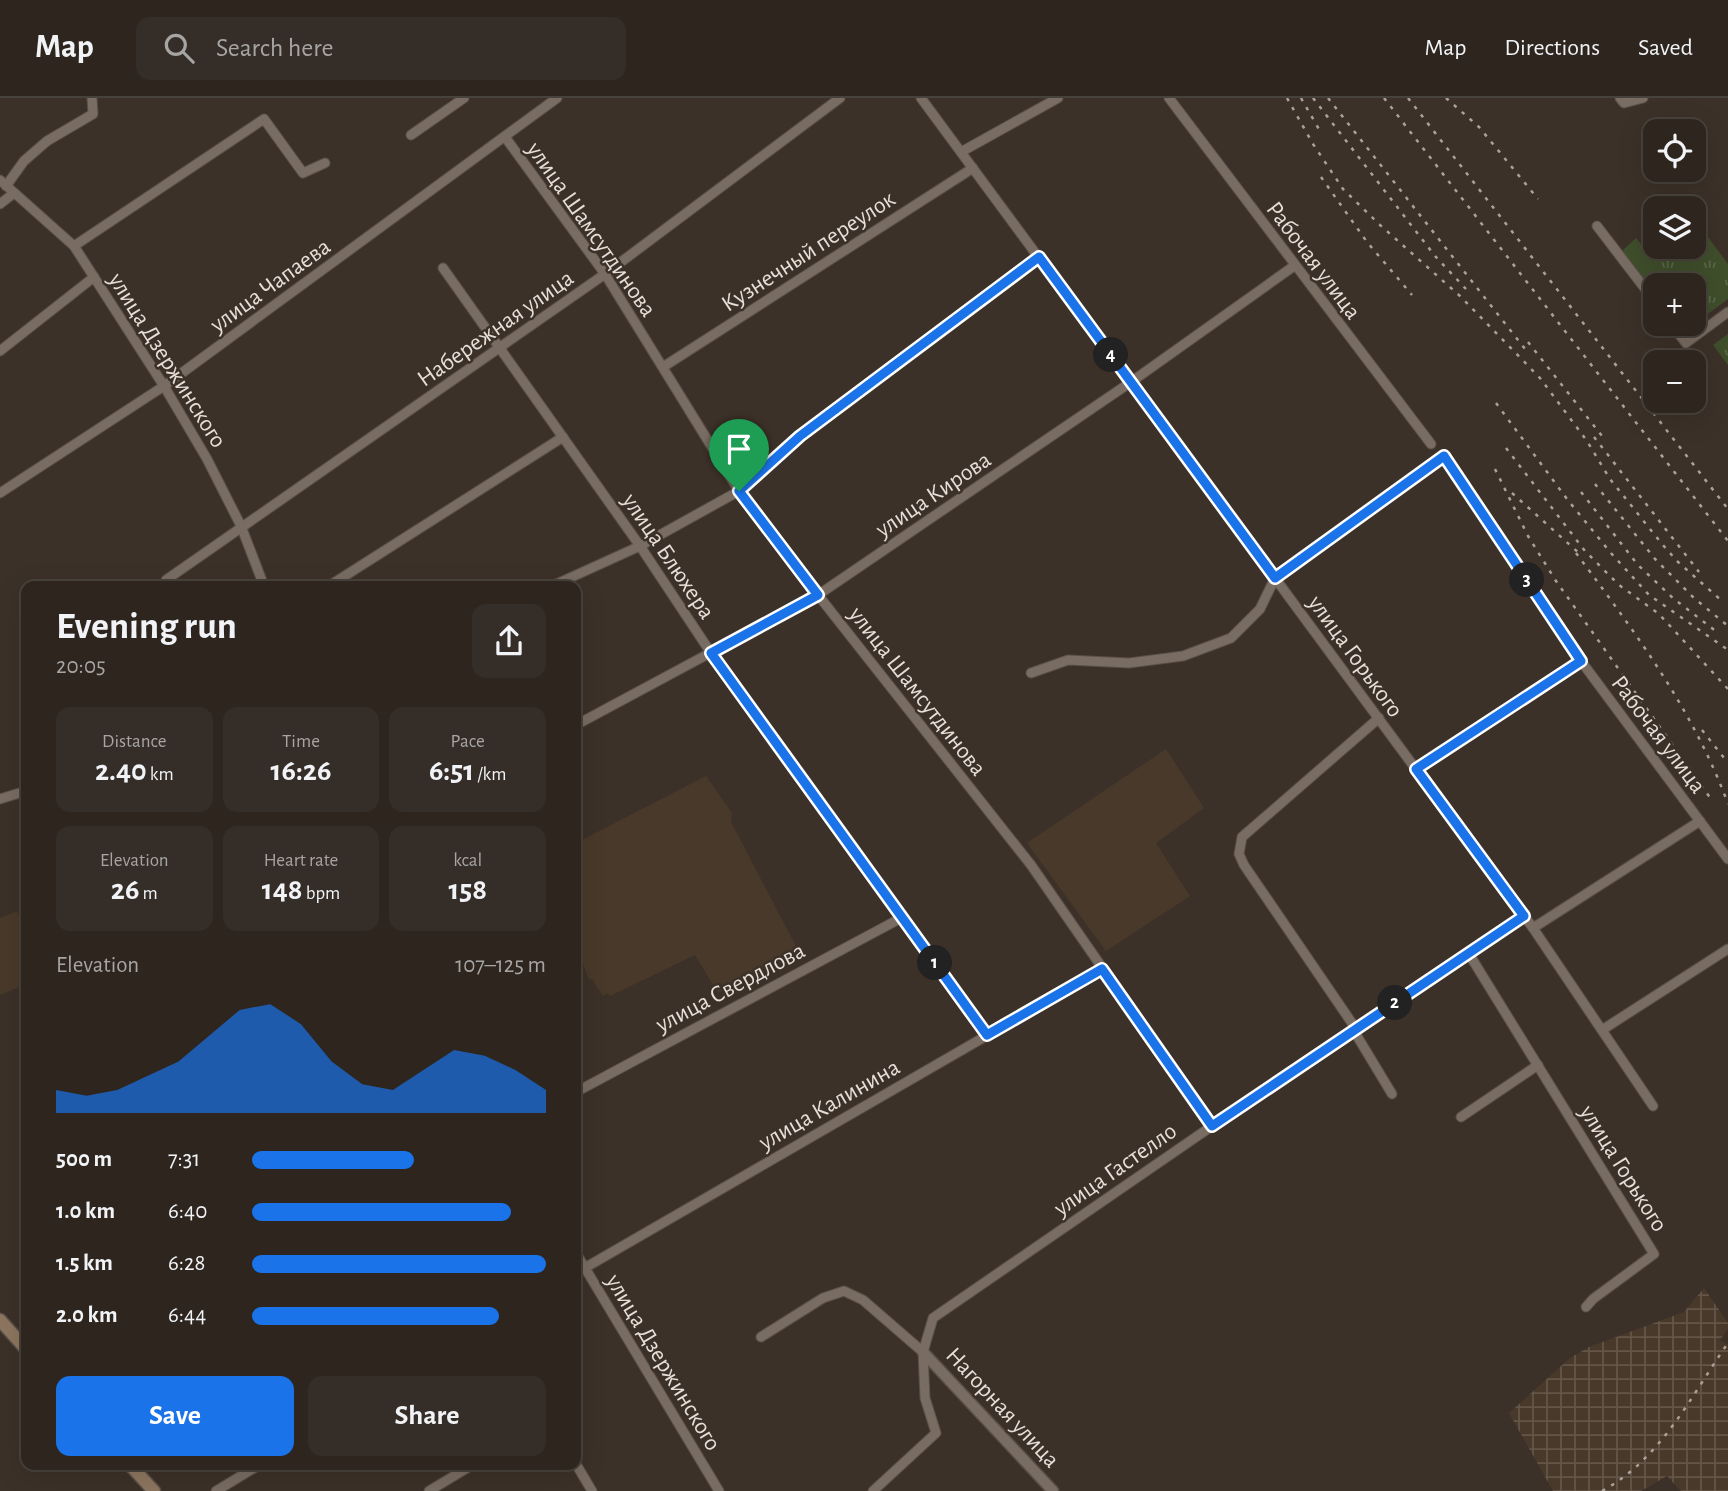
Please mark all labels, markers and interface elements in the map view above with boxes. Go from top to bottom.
search box [136,17,626,80]
icon: search [160,29,198,67]
text: Map [35,31,94,64]
text: Search here [216,35,334,61]
text: Map [1424,36,1466,60]
text: Directions [1504,36,1600,60]
text: Saved [1638,36,1693,60]
map controls [1643,119,1706,413]
button: locate [1643,119,1706,182]
street label: улица Шамсутдинова [521,137,660,321]
street label: Кузнечный переулок [718,187,900,317]
button: layers [1643,196,1706,259]
street label: Рабочая улица [1261,197,1365,324]
street label: улица Чапаева [205,234,335,338]
street label: Набережная улица [413,266,578,392]
street label: улица Дзержинского [103,268,231,452]
button: + [1643,273,1706,336]
pin: 4 [1094,338,1128,372]
text: 4 [1106,345,1115,364]
button: − [1643,350,1706,413]
pin [709,419,769,491]
icon: arrive [720,430,758,468]
street label: улица Кирова [871,448,996,543]
street label: улица Блюхера [617,489,719,624]
pin: 3 [1510,562,1544,598]
text: 3 [1522,570,1531,589]
street label: улица Горького [1303,590,1407,722]
street label: улица Шамсутдинова [843,602,990,781]
button: share [472,604,546,678]
text: Evening run [56,608,237,646]
text: 20:05 [56,655,106,678]
street label: Рабочая улица [1606,671,1710,798]
text: Distance [102,732,167,751]
text: Time [282,732,320,751]
text: Pace [451,732,485,751]
text: 2.40 [95,756,147,786]
text: 16:26 [271,756,331,786]
text: 6:51 [429,756,474,786]
text: km [147,765,174,784]
text: /km [474,765,506,784]
text: Elevation [100,851,169,870]
text: Heart rate [264,851,338,870]
text: kcal [453,851,482,870]
text: 26 [111,875,139,905]
text: 148 [262,875,303,905]
text: 158 [448,875,487,905]
text: m [139,884,158,903]
text: bpm [303,884,340,903]
street label: улица Свердлова [651,939,809,1038]
pin: 1 [918,946,953,980]
text: 1 [931,953,938,972]
text: Elevation [56,954,139,977]
text: 107–125 m [455,954,546,977]
pin: 2 [1378,986,1412,1020]
text: 2 [1390,993,1399,1012]
street label: улица Калинина [754,1055,904,1155]
street label: улица Горького [1574,1100,1672,1236]
street label: улица Гастелло [1049,1119,1181,1221]
text: 500 m [56,1148,112,1171]
text: 7:31 [168,1148,200,1171]
text: 1.0 km [56,1200,115,1223]
text: 6:40 [168,1200,207,1223]
text: 1.5 km [56,1252,113,1275]
text: 6:28 [168,1252,205,1275]
street label: улица Дзержинского [601,1269,725,1455]
text: 2.0 km [56,1304,118,1327]
text: 6:44 [168,1304,206,1327]
street label: Нагорная улица [941,1343,1064,1472]
button: Save [56,1376,294,1456]
button: Share [308,1376,546,1456]

